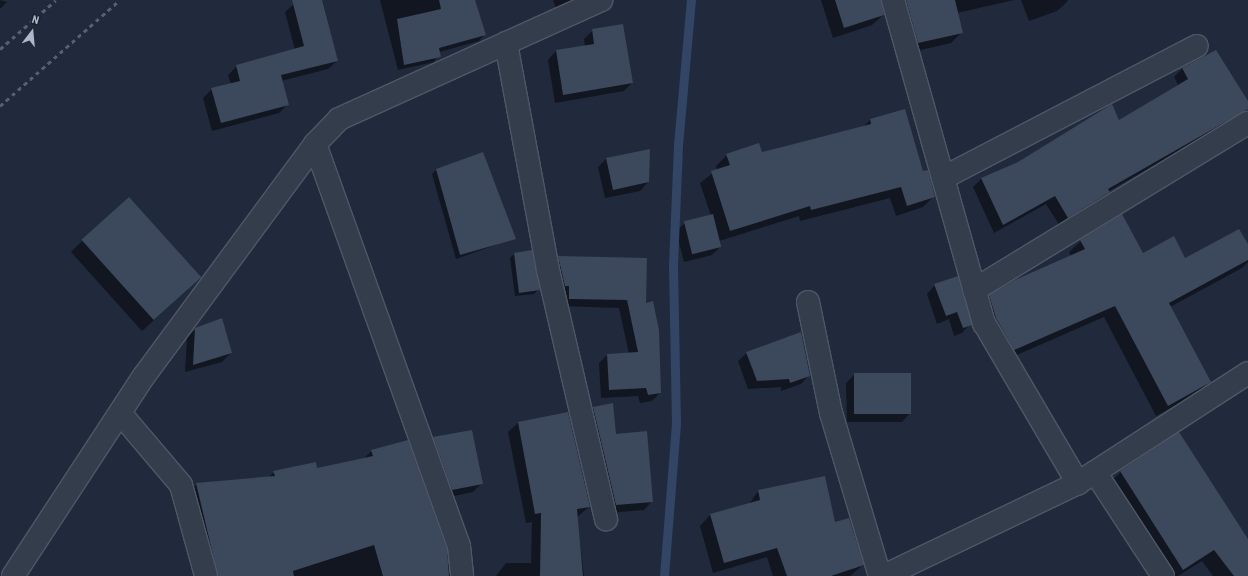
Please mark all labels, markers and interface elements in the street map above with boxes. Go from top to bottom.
north arrow [12,12,52,52]
text: N [30,13,40,27]

